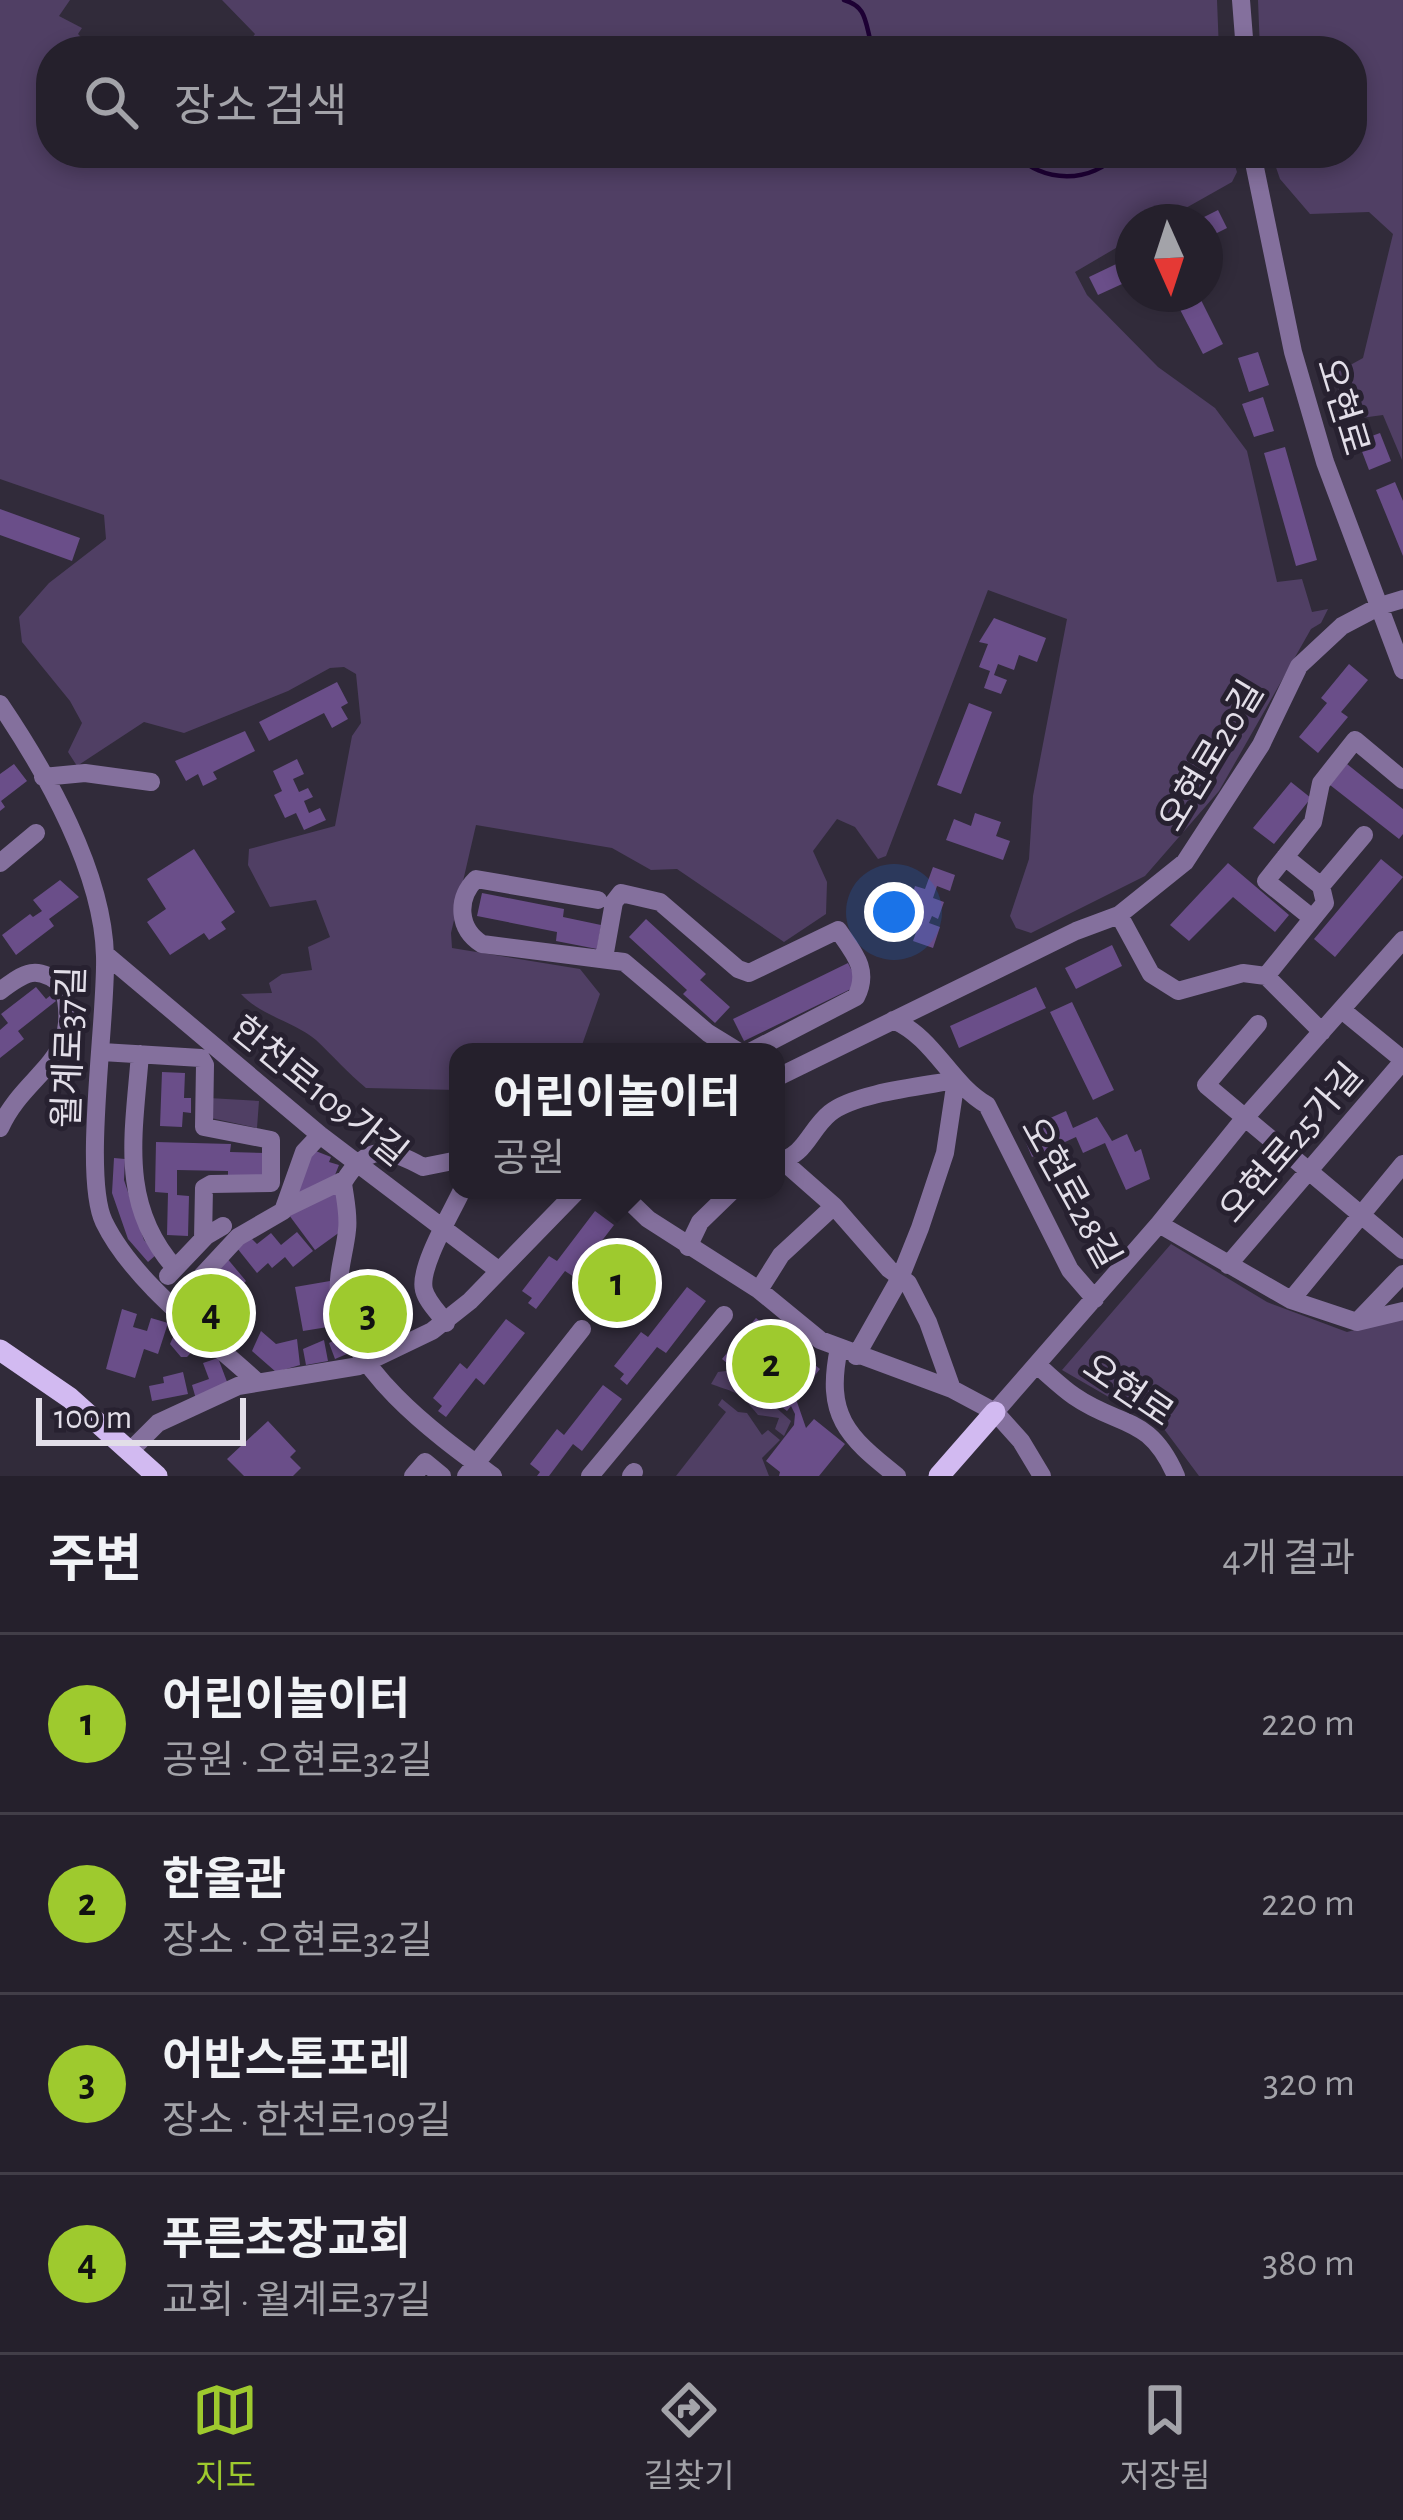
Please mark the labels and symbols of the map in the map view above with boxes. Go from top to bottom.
north arrow [1115,204,1223,312]
street label: 오현로 [1310,354,1375,459]
street label: 오현로20길 [1152,674,1270,837]
your location [864,882,924,942]
street label: 월계로37길 [48,965,91,1129]
street label: 한천로109가길 [224,1009,414,1173]
street label: 오현로25가길 [1213,1056,1370,1229]
street label: 오현로28길 [1014,1111,1127,1274]
pin: 1 [578,1238,656,1328]
pin: 4 [172,1268,250,1358]
pin: 3 [329,1269,407,1359]
pin: 2 [732,1319,810,1409]
street label: 오현로 [1077,1347,1180,1433]
scale bar [36,1392,246,1445]

